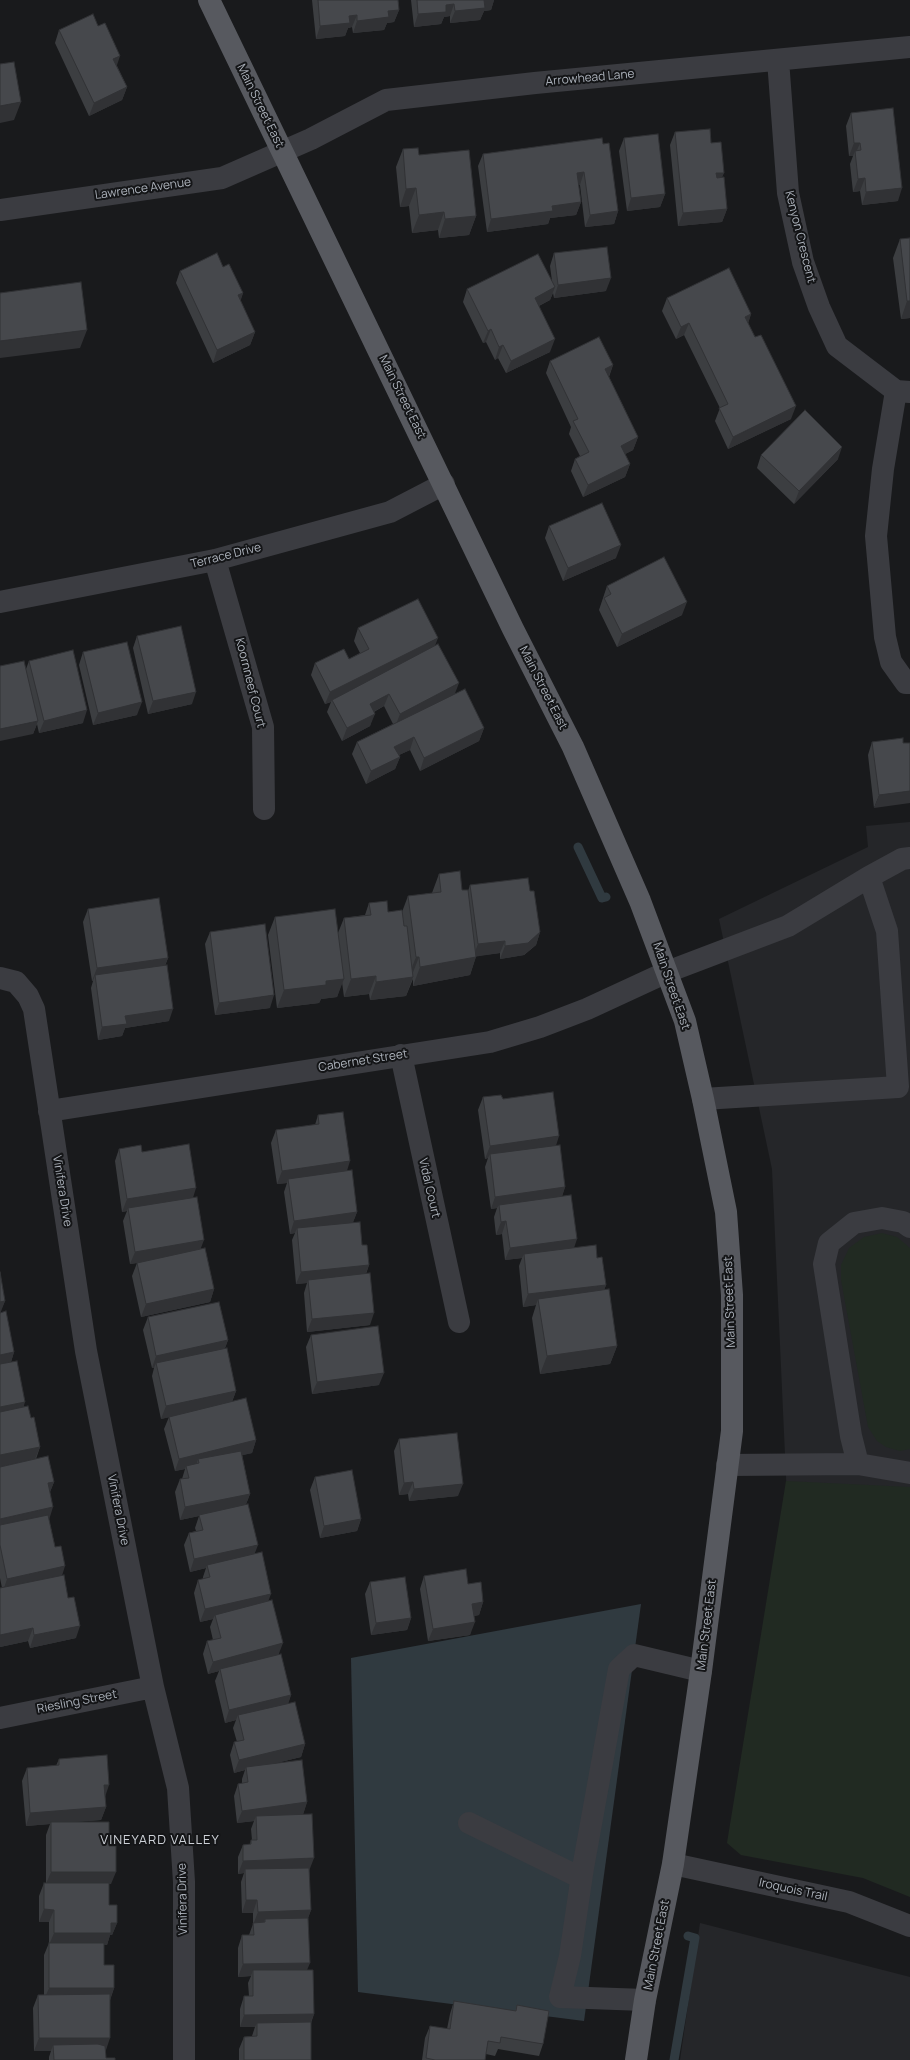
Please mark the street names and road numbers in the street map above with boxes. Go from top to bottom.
street label: Main Street East [234,62,286,150]
street label: Arrowhead Lane [545,67,635,89]
street label: Lawrence Avenue [94,175,192,203]
street label: Kenyon Crescent [782,189,818,285]
street label: Main Street East [376,353,428,441]
street label: Terrace Drive [189,540,263,572]
street label: Koornneef Court [232,637,268,729]
street label: Main Street East [516,644,570,732]
street label: Main Street East [649,940,693,1032]
street label: Cabernet Street [317,1047,409,1075]
street label: Vinifera Drive [49,1154,75,1228]
street label: Vidal Court [415,1157,443,1219]
street label: Main Street East [721,1256,739,1348]
street label: Vinifera Drive [104,1473,132,1547]
street label: Main Street East [694,1579,720,1671]
street label: Riesling Street [36,1687,118,1717]
street label: Vinifera Drive [175,1863,191,1935]
street label: Iroquois Trail [757,1876,829,1904]
street label: Main Street East [641,1899,673,1991]

